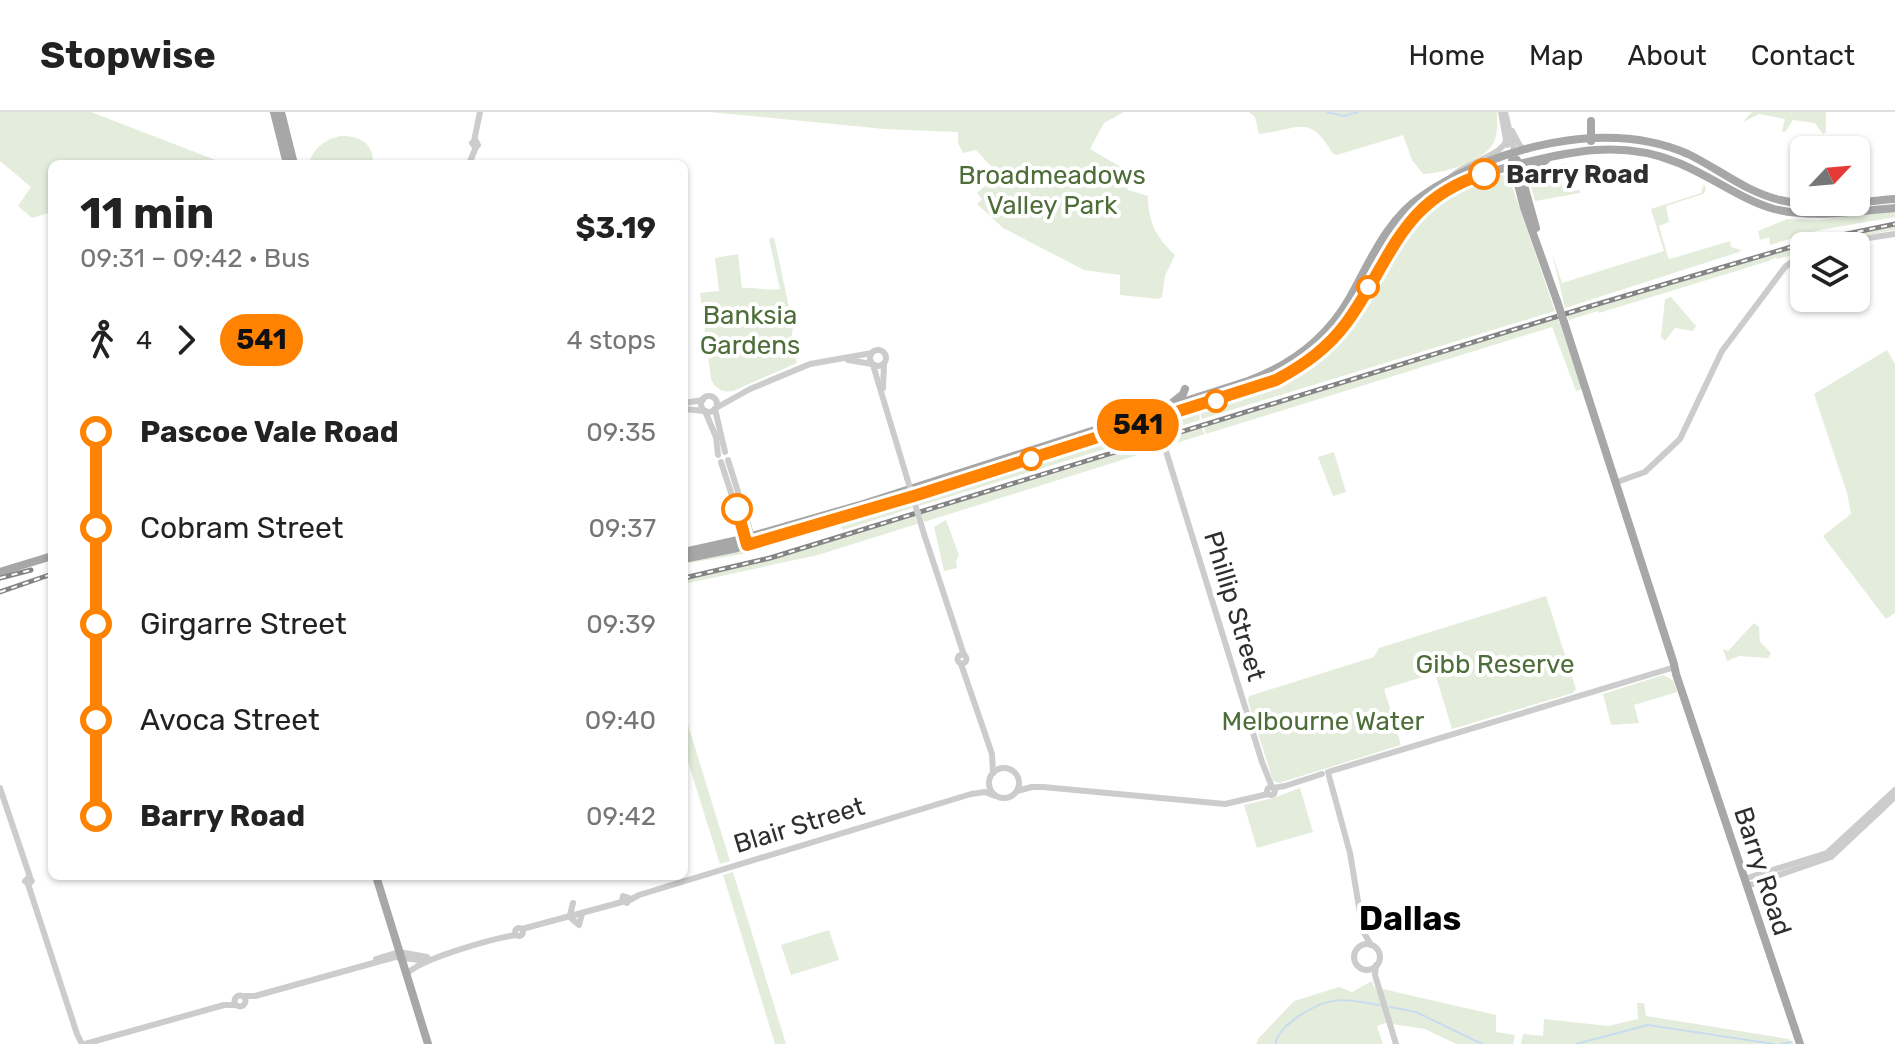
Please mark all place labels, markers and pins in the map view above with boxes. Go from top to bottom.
marker: Barry Road [1469,159,1499,189]
place label: Barry Road [1506,159,1649,190]
unlabelled marker [1357,276,1379,298]
unlabelled marker [1205,390,1227,412]
unlabelled marker [1020,448,1042,470]
unlabelled marker [722,494,752,524]

